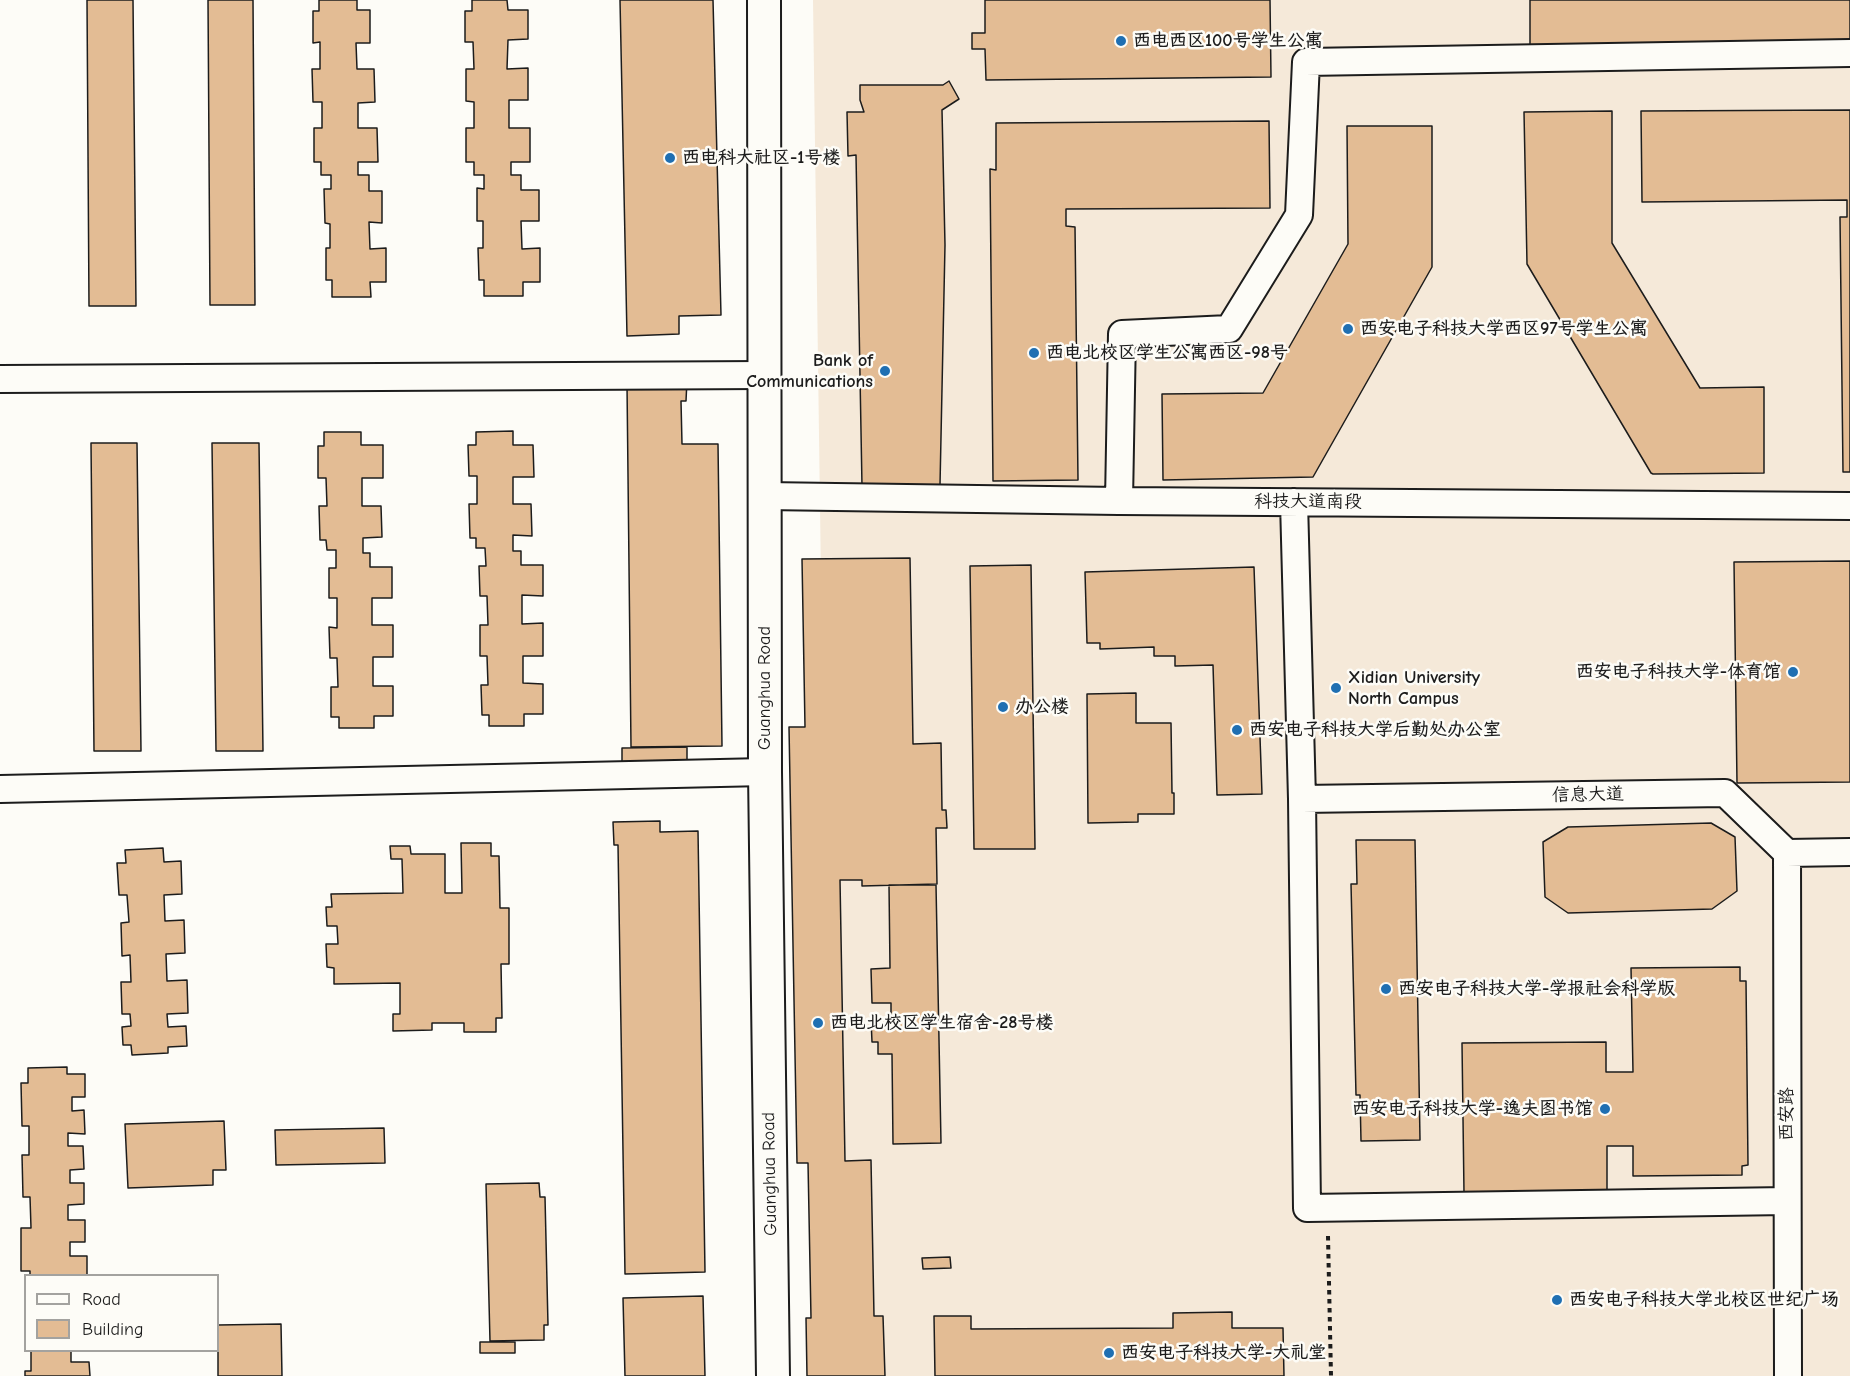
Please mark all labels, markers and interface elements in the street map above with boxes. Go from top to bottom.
place label: 西电西区100号学生公寓 [1133,30,1323,52]
marker: 西电西区100号学生公寓 [1114,34,1128,48]
place label: 西电科大社区-1号楼 [682,147,840,169]
marker: 西电科大社区-1号楼 [663,151,677,165]
place label: 西安电子科技大学西区97号学生公寓 [1360,318,1648,340]
marker: 西安电子科技大学西区97号学生公寓 [1341,322,1355,336]
place label: 西电北校区学生公寓西区-98号 [1046,342,1288,364]
marker: 西电北校区学生公寓西区-98号 [1027,346,1041,360]
place label: Bank of Communications [746,350,873,392]
marker: Bank of Communications [878,364,892,378]
street label: 科技大道南段 [1254,491,1362,513]
street label: Guanghua Road [754,626,776,750]
place label: 西安电子科技大学-体育馆 [1576,661,1781,683]
marker: 西安电子科技大学-体育馆 [1786,665,1800,679]
place label: Xidian University North Campus [1348,667,1480,710]
marker: Xidian University North Campus [1329,681,1343,695]
place label: 办公楼 [1015,696,1069,718]
marker: 办公楼 [996,700,1010,714]
place label: 西安电子科技大学后勤处办公室 [1249,719,1501,741]
marker: 西安电子科技大学后勤处办公室 [1230,723,1244,737]
street label: 信息大道 [1552,784,1624,806]
place label: 西安电子科技大学-学报社会科学版 [1398,978,1675,1000]
marker: 西安电子科技大学-学报社会科学版 [1379,982,1393,996]
place label: 西电北校区学生宿舍-28号楼 [830,1012,1054,1034]
marker: 西电北校区学生宿舍-28号楼 [811,1016,825,1030]
street label: 西安路 [1776,1087,1798,1141]
place label: 西安电子科技大学-逸夫图书馆 [1352,1098,1593,1120]
marker: 西安电子科技大学-逸夫图书馆 [1598,1102,1612,1116]
street label: Guanghua Road [758,1112,782,1236]
legend [24,1274,219,1352]
text: Road [82,1289,121,1310]
place label: 西安电子科技大学北校区世纪广场 [1569,1289,1839,1311]
marker: 西安电子科技大学北校区世纪广场 [1550,1293,1564,1307]
text: Building [82,1319,144,1340]
place label: 西安电子科技大学-大礼堂 [1121,1342,1326,1364]
marker: 西安电子科技大学-大礼堂 [1102,1346,1116,1360]

